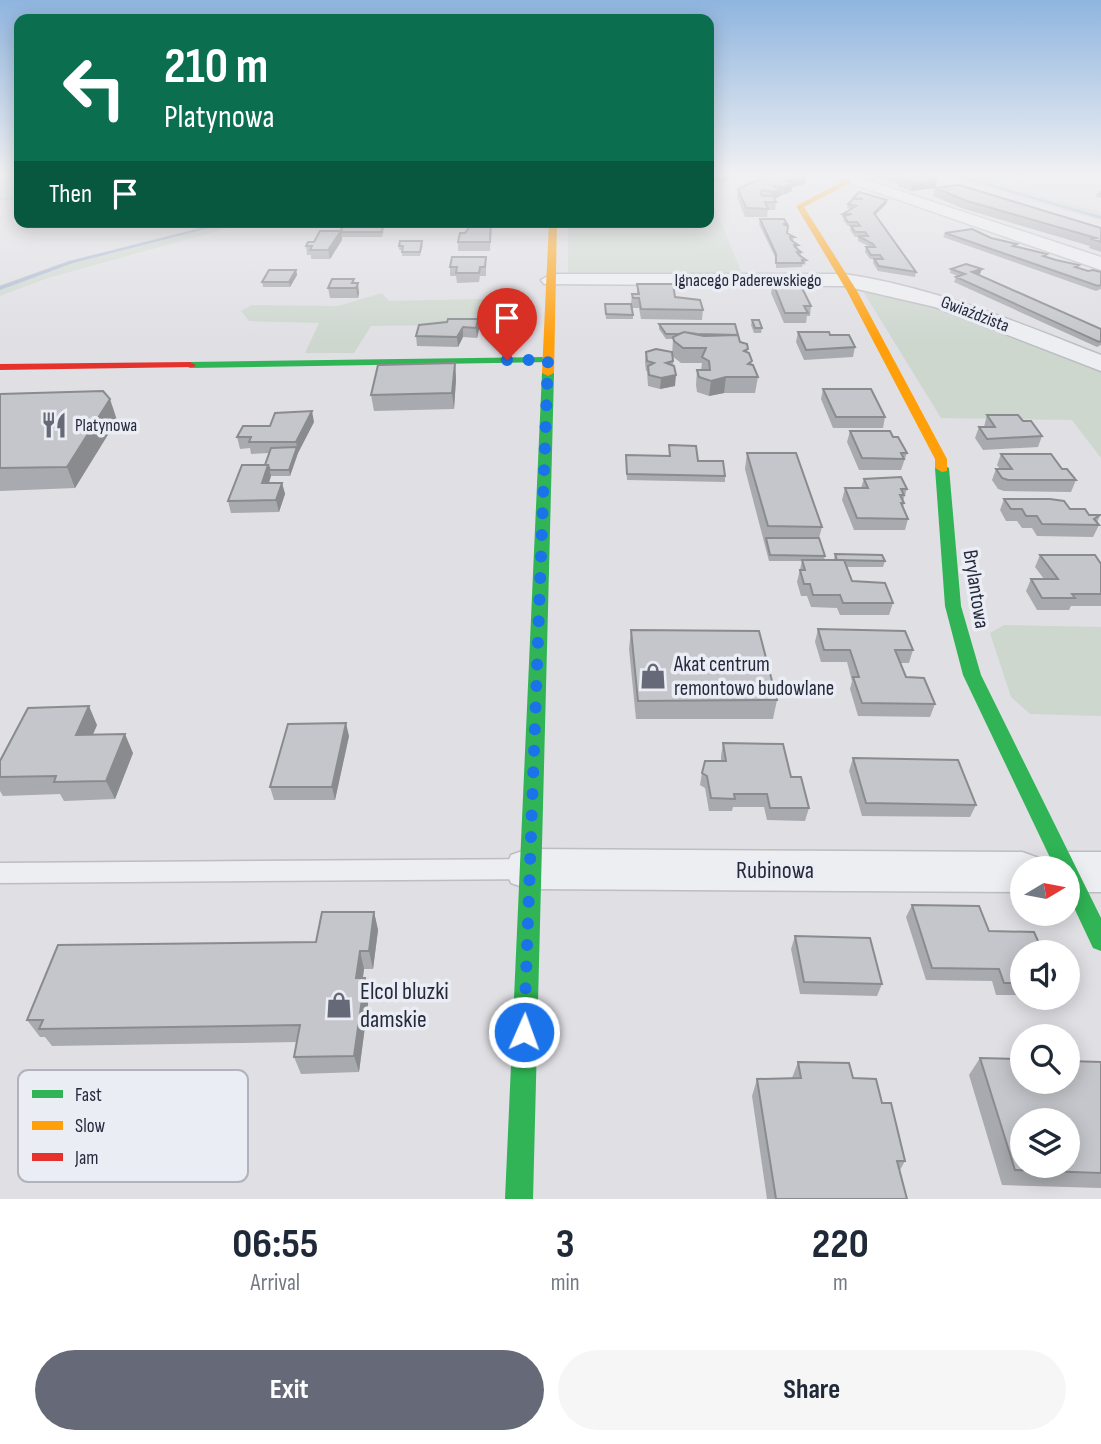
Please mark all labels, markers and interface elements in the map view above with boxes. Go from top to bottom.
text: 210 m [164,38,268,97]
icon: left [49,42,140,133]
text: Platynowa [164,98,275,137]
icon: arrive [106,175,144,213]
text: Then [49,179,92,210]
street label: Ignacego Paderewskiego [675,270,821,291]
pin [477,288,537,360]
street label: Gwiaździsta [938,291,1012,337]
icon: arrive [488,299,526,337]
restaurant icon: Platynowa [39,410,69,440]
place label: Platynowa [75,415,137,436]
street label: Brylantowa [957,548,995,630]
place label: Akat centrum remontowo budowlane [673,652,834,701]
shop icon: Akat centrum remontowo budowlane [638,661,668,691]
street label: Rubinowa [736,856,814,885]
north arrow [1010,856,1080,926]
map controls [1010,856,1080,1178]
button: sound [1010,940,1080,1010]
place label: Elcol bluzki damskie [360,977,449,1034]
shop icon: Elcol bluzki damskie [324,990,354,1020]
position arrow [487,995,561,1069]
button: search [1010,1024,1080,1094]
legend [18,1070,248,1182]
text: Fast [75,1084,102,1107]
button: layers [1010,1108,1080,1178]
text: Slow [75,1115,105,1138]
text: Jam [74,1147,98,1170]
text: 06:55 [232,1219,318,1270]
text: 3 [556,1219,575,1270]
text: 220 [812,1219,869,1270]
text: Arrival [251,1269,300,1297]
text: min [551,1269,580,1297]
text: m [833,1269,848,1297]
button: Exit [35,1350,544,1430]
button: Share [558,1350,1066,1430]

